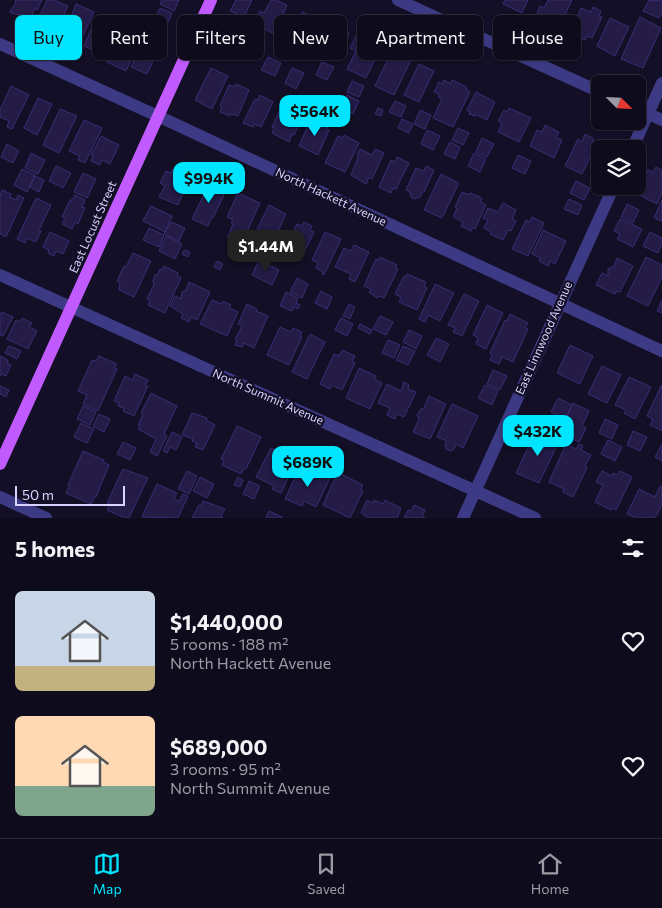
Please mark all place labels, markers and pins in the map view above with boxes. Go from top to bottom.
pin: $564K [280,94,350,137]
pin: $994K [174,162,244,204]
pin: $1.44M [225,230,307,272]
pin: $432K [503,414,573,457]
pin: $689K [273,446,343,488]

